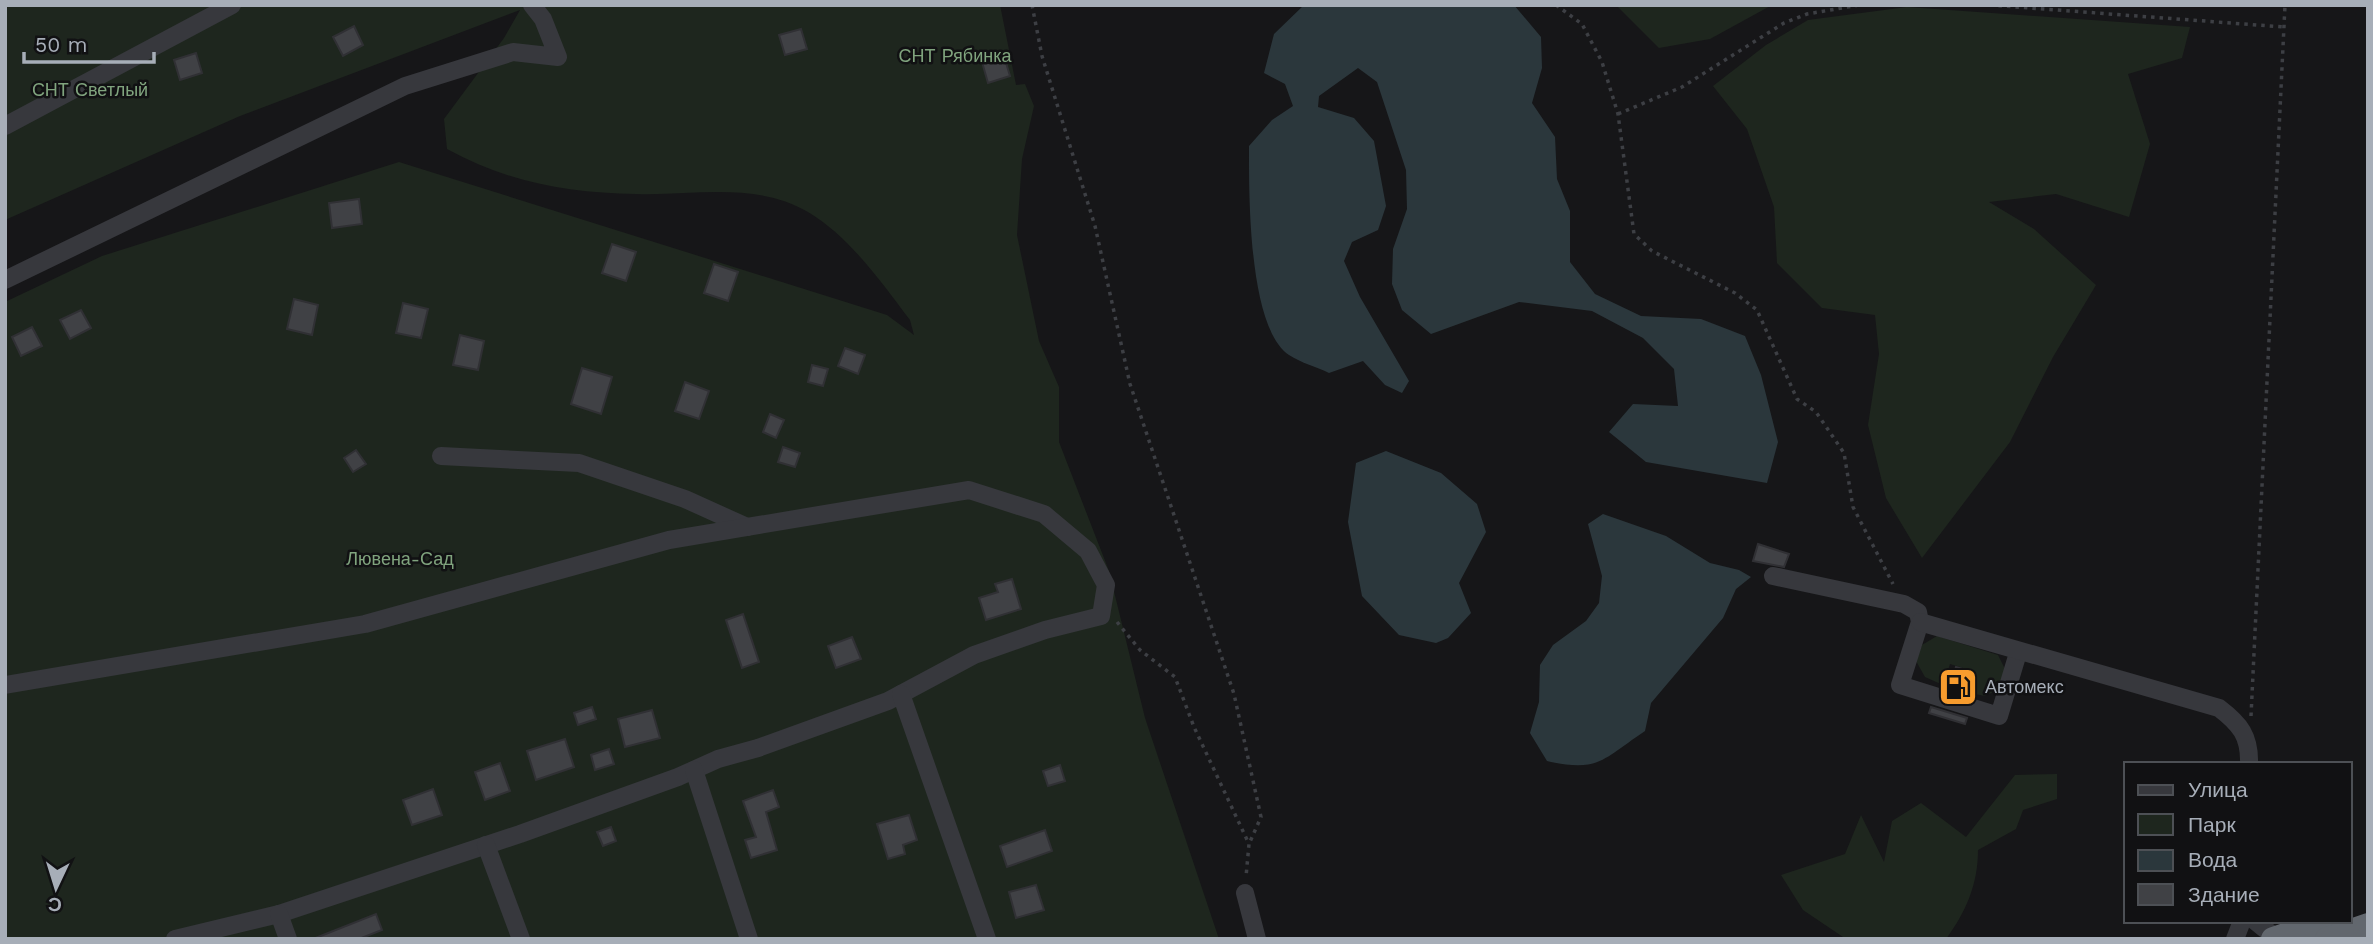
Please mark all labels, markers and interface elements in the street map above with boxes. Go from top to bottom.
scale bar [24,21,154,65]
text: 50 m [35,32,87,57]
park label: СНТ Рябинка [899,45,1012,66]
park label: СНТ Светлый [32,79,148,100]
park label: Лювена-Сад [346,548,454,569]
fuel station icon: Автомекс [1937,666,1979,708]
place label: Автомекс [1985,676,2064,697]
legend [2124,762,2352,923]
text: Улица [2188,777,2248,802]
text: Парк [2188,812,2236,837]
text: Вода [2188,847,2237,872]
north arrow [21,853,91,923]
text: Здание [2188,882,2260,907]
text: С [47,892,63,916]

